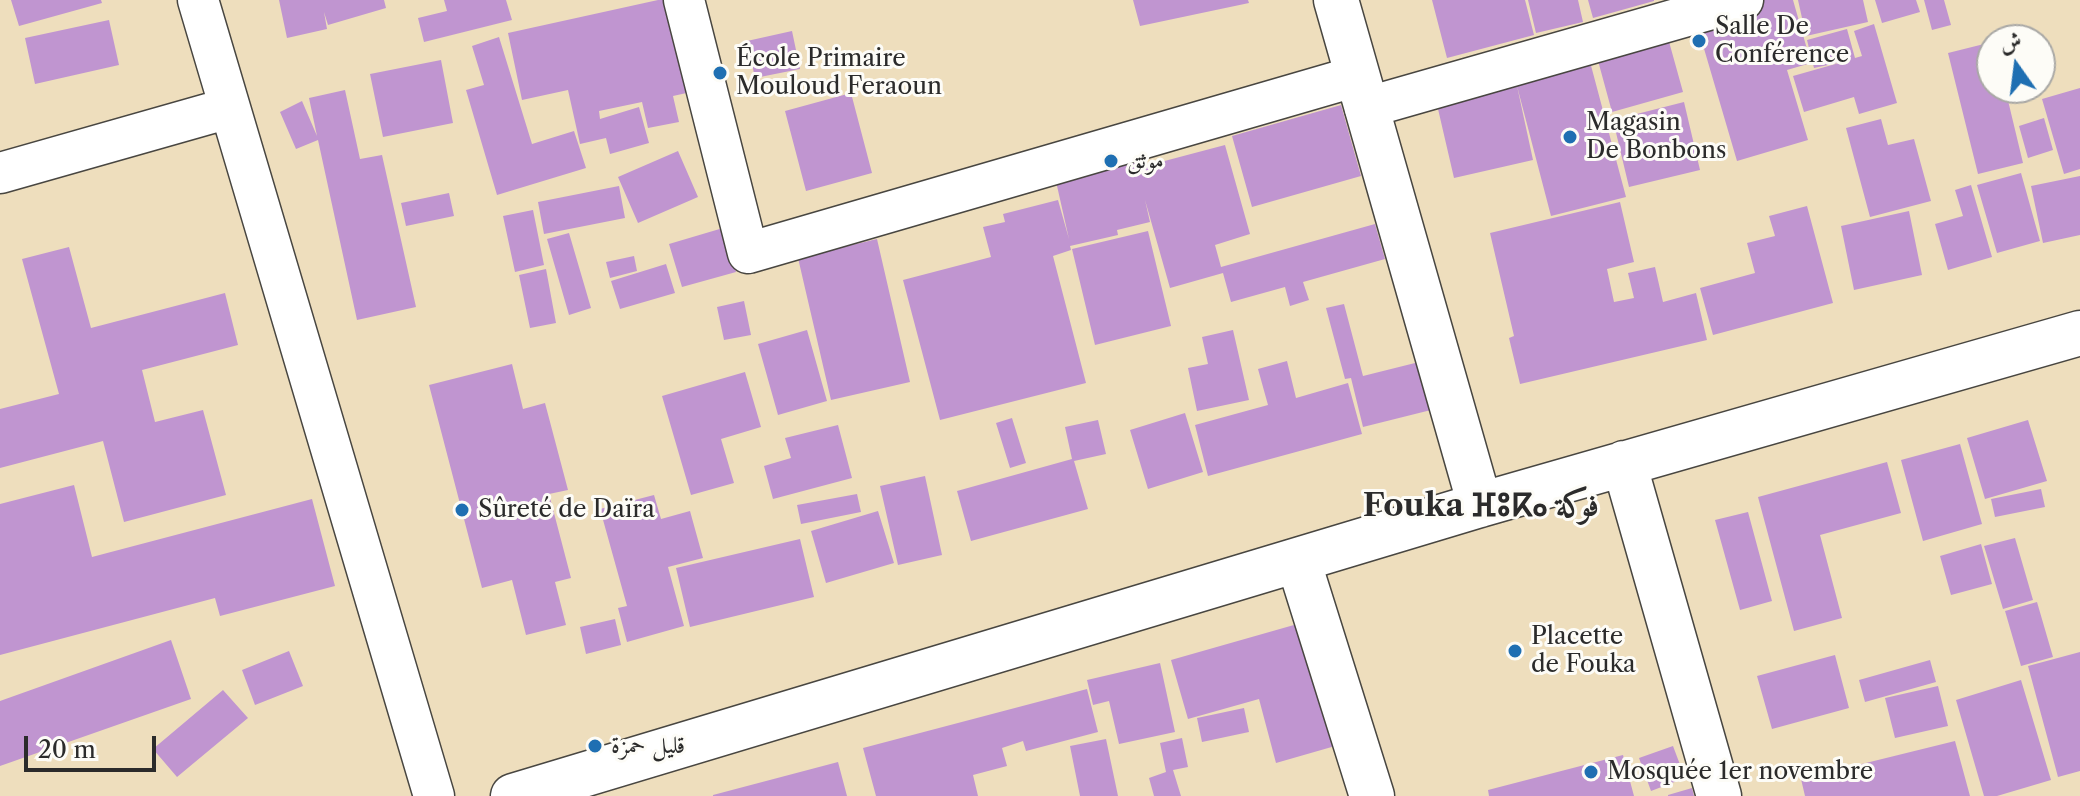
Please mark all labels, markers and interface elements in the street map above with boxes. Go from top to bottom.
place label: Salle De Conférence [1715,13,1849,69]
north arrow [1976,24,2056,104]
text: ش [1997,26,2024,58]
marker: Salle De Conférence [1690,32,1708,50]
place label: École Primaire Mouloud Feraoun [736,45,942,101]
marker: École Primaire Mouloud Feraoun [711,64,729,82]
place label: Magasin De Bonbons [1586,109,1726,165]
marker: Magasin De Bonbons [1561,128,1579,146]
place label: موثق [1127,147,1164,175]
marker: موثق [1102,152,1120,170]
district label: Fouka ⴼⵓⴽⴰ فوكة [1363,488,1599,526]
place label: Sûreté de Daïra [478,496,655,524]
marker: Sûreté de Daïra [453,501,471,519]
place label: Placette de Fouka [1531,623,1636,679]
marker: Placette de Fouka [1506,642,1524,660]
scale bar [28,720,160,770]
place label: قليل حمزة [611,732,685,760]
text: 20 m [38,735,96,764]
marker: قليل حمزة [586,737,604,755]
place label: Mosquée 1er novembre [1607,758,1873,786]
marker: Mosquée 1er novembre [1582,763,1600,781]

